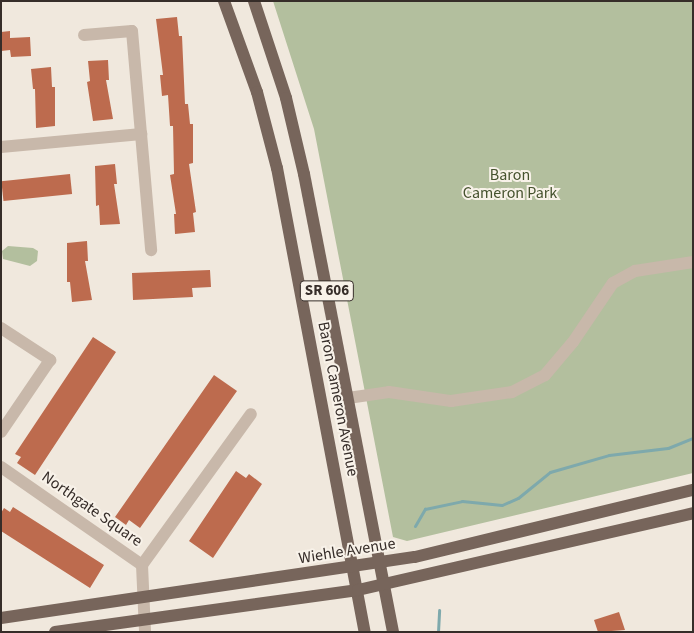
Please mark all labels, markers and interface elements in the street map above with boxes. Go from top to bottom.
park label: Baron Cameron Park [463,165,557,203]
road number: SR 606 [300,278,354,304]
street label: Baron Cameron Avenue [314,320,362,478]
street label: Northgate Square [38,467,146,551]
street label: Wiehle Avenue [297,534,397,568]

